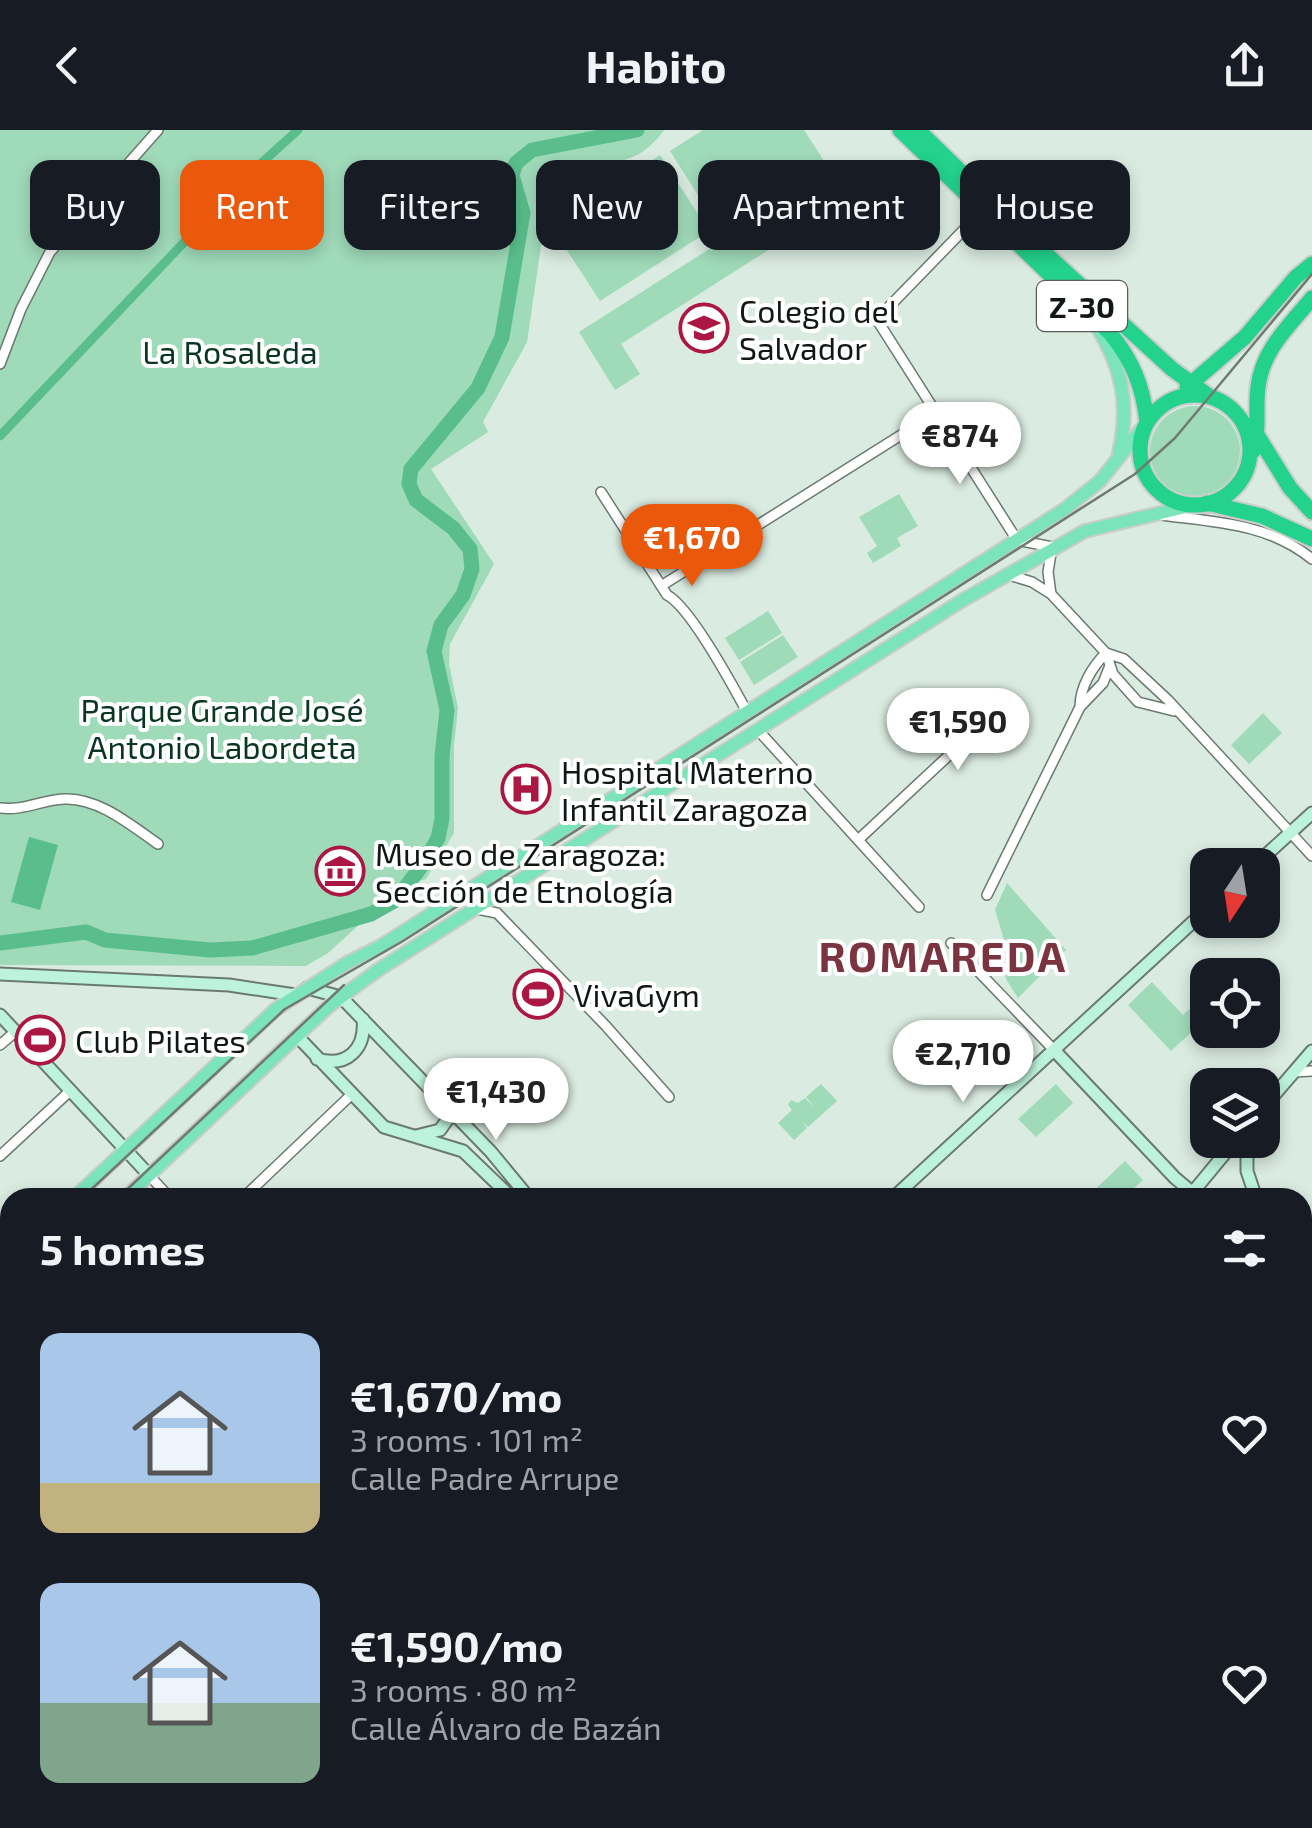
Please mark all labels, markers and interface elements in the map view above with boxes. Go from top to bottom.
icon: back [40,38,95,93]
text: Habito [586,38,726,92]
icon: share [1217,38,1272,93]
chip: Buy [30,160,160,250]
chip: Rent [180,160,324,250]
chip: Filters [344,160,516,250]
chip: New [536,160,678,250]
chip: Apartment [698,160,940,250]
chip: House [960,160,1130,250]
road number: Z-30 [1037,281,1127,331]
place label: Colegio del Salvador [739,291,899,366]
school or university icon: Colegio del Salvador [678,302,730,354]
park label: La Rosaleda [142,332,318,370]
pin: €874 [901,402,1019,487]
text: €874 [921,415,999,453]
pin: €1,670 [611,504,773,589]
text: €1,670 [643,517,741,555]
pin: €1,590 [877,688,1039,773]
park label: Parque Grande José Antonio Labordeta [80,690,364,765]
text: €1,590 [909,701,1007,739]
place label: Hospital Materno Infantil Zaragoza [561,752,814,827]
hospital icon: Hospital Materno Infantil Zaragoza [500,763,552,815]
place label: Museo de Zaragoza: Sección de Etnología [375,834,674,909]
museum icon: Museo de Zaragoza: Sección de Etnología [314,845,366,897]
north arrow [1190,848,1280,938]
map controls [1190,848,1280,1158]
district label: ROMAREDA [818,930,1068,980]
button: locate [1190,958,1280,1048]
sports icon: VivaGym [512,968,564,1020]
place label: VivaGym [573,975,700,1013]
sports icon: Club Pilates [14,1014,66,1066]
pin: €2,710 [882,1020,1044,1105]
place label: Club Pilates [75,1021,246,1059]
text: €2,710 [915,1033,1011,1071]
pin: €1,430 [415,1058,577,1143]
button: layers [1190,1068,1280,1158]
text: €1,430 [446,1071,546,1109]
icon: filters [1217,1221,1272,1276]
text: 5 homes [40,1223,205,1273]
text: €1,670/mo [350,1370,562,1420]
icon: home [120,1373,240,1493]
icon: heart [1217,1406,1272,1461]
text: 3 rooms · 101 m² [350,1420,583,1458]
text: Calle Padre Arrupe [350,1458,619,1496]
text: €1,590/mo [350,1620,563,1670]
icon: home [120,1623,240,1743]
icon: heart [1217,1656,1272,1711]
text: 3 rooms · 80 m² [350,1670,577,1708]
text: Calle Álvaro de Bazán [350,1708,662,1746]

